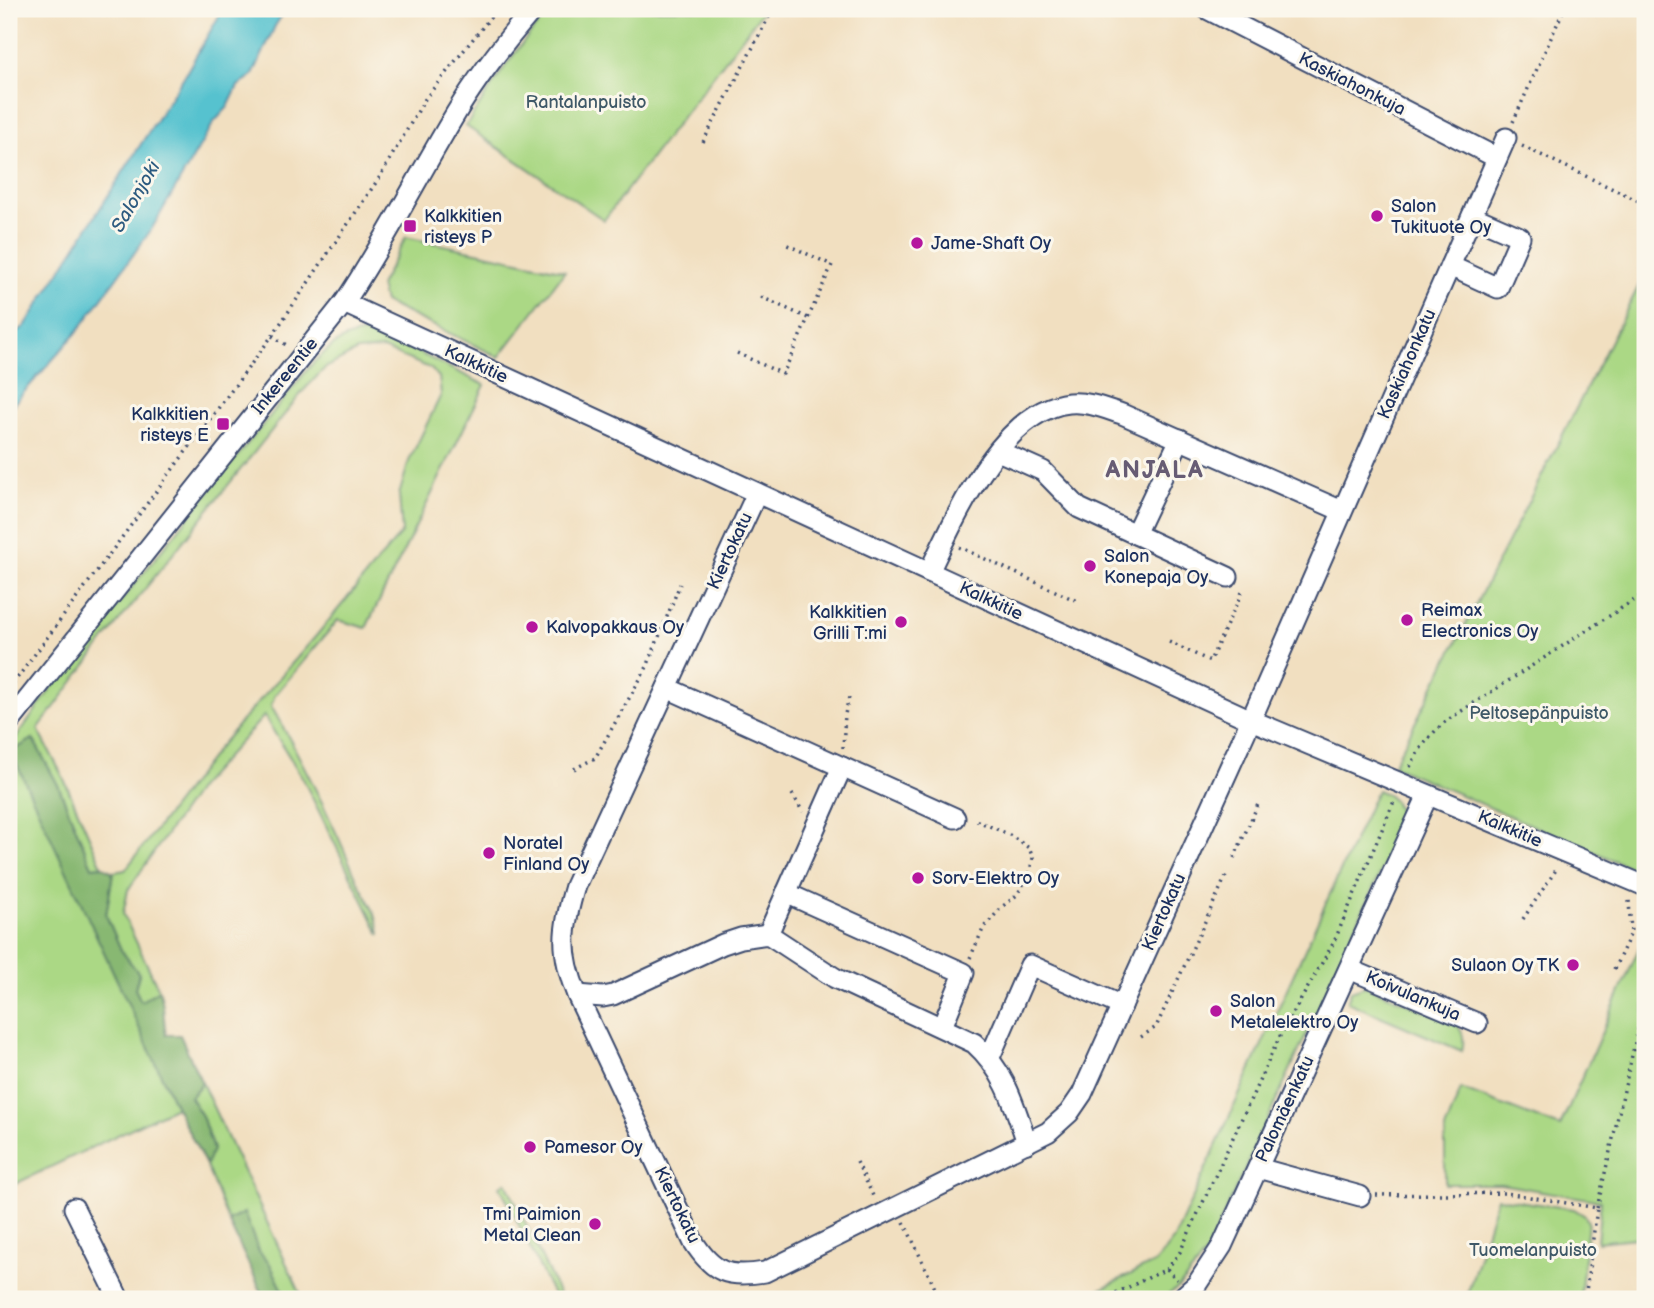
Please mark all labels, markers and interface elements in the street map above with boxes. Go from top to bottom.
street label: Kaskiahonkuja [1295,48,1409,120]
park label: Rantalanpuisto [525,92,647,113]
water label: Salonjoki [106,157,166,237]
place label: Salon Tukituote Oy [1391,196,1492,238]
place label: Kalkkitien risteys P [424,206,502,248]
marker: Salon Tukituote Oy [1369,208,1385,224]
marker: Kalkkitien risteys P [402,218,418,234]
place label: Jame-Shaft Oy [931,233,1052,254]
marker: Jame-Shaft Oy [909,235,925,251]
street label: Kaskiahonkatu [1373,306,1441,422]
street label: Inkereentie [248,333,323,419]
street label: Kalkkitie [441,340,511,388]
place label: Kalkkitien risteys E [131,404,209,446]
marker: Kalkkitien risteys E [215,416,231,432]
district label: ANJALA [1104,456,1205,485]
street label: Kiertokatu [703,509,757,593]
place label: Salon Konepaja Oy [1104,546,1209,588]
marker: Salon Konepaja Oy [1082,558,1098,574]
street label: Kalkkitie [956,577,1026,625]
place label: Reimax Electronics Oy [1421,600,1539,642]
place label: Kalkkitien Grilli T:mi [809,602,887,644]
marker: Reimax Electronics Oy [1399,612,1415,628]
marker: Kalkkitien Grilli T:mi [893,614,909,630]
place label: Kalvopakkaus Oy [546,617,685,638]
marker: Kalvopakkaus Oy [524,619,540,635]
park label: Peltosepänpuisto [1469,703,1609,724]
street label: Kalkkitie [1475,806,1546,852]
place label: Noratel Finland Oy [503,833,590,875]
marker: Noratel Finland Oy [481,845,497,861]
place label: Sorv-Elektro Oy [932,868,1060,889]
marker: Sorv-Elektro Oy [910,870,926,886]
street label: Kiertokatu [1138,870,1190,954]
place label: Sulaon Oy TK [1451,955,1559,976]
marker: Sulaon Oy TK [1565,957,1581,973]
street label: Koivulankuja [1362,967,1464,1025]
place label: Salon Metalelektro Oy [1230,991,1359,1033]
marker: Salon Metalelektro Oy [1208,1003,1224,1019]
street label: Palomäenkatu [1251,1052,1319,1166]
place label: Pamesor Oy [544,1137,644,1158]
marker: Pamesor Oy [522,1139,538,1155]
street label: Kiertokatu [649,1163,705,1247]
place label: Tmi Paimion Metal Clean [483,1204,581,1246]
marker: Tmi Paimion Metal Clean [587,1216,603,1232]
park label: Tuomelanpuisto [1469,1240,1597,1261]

